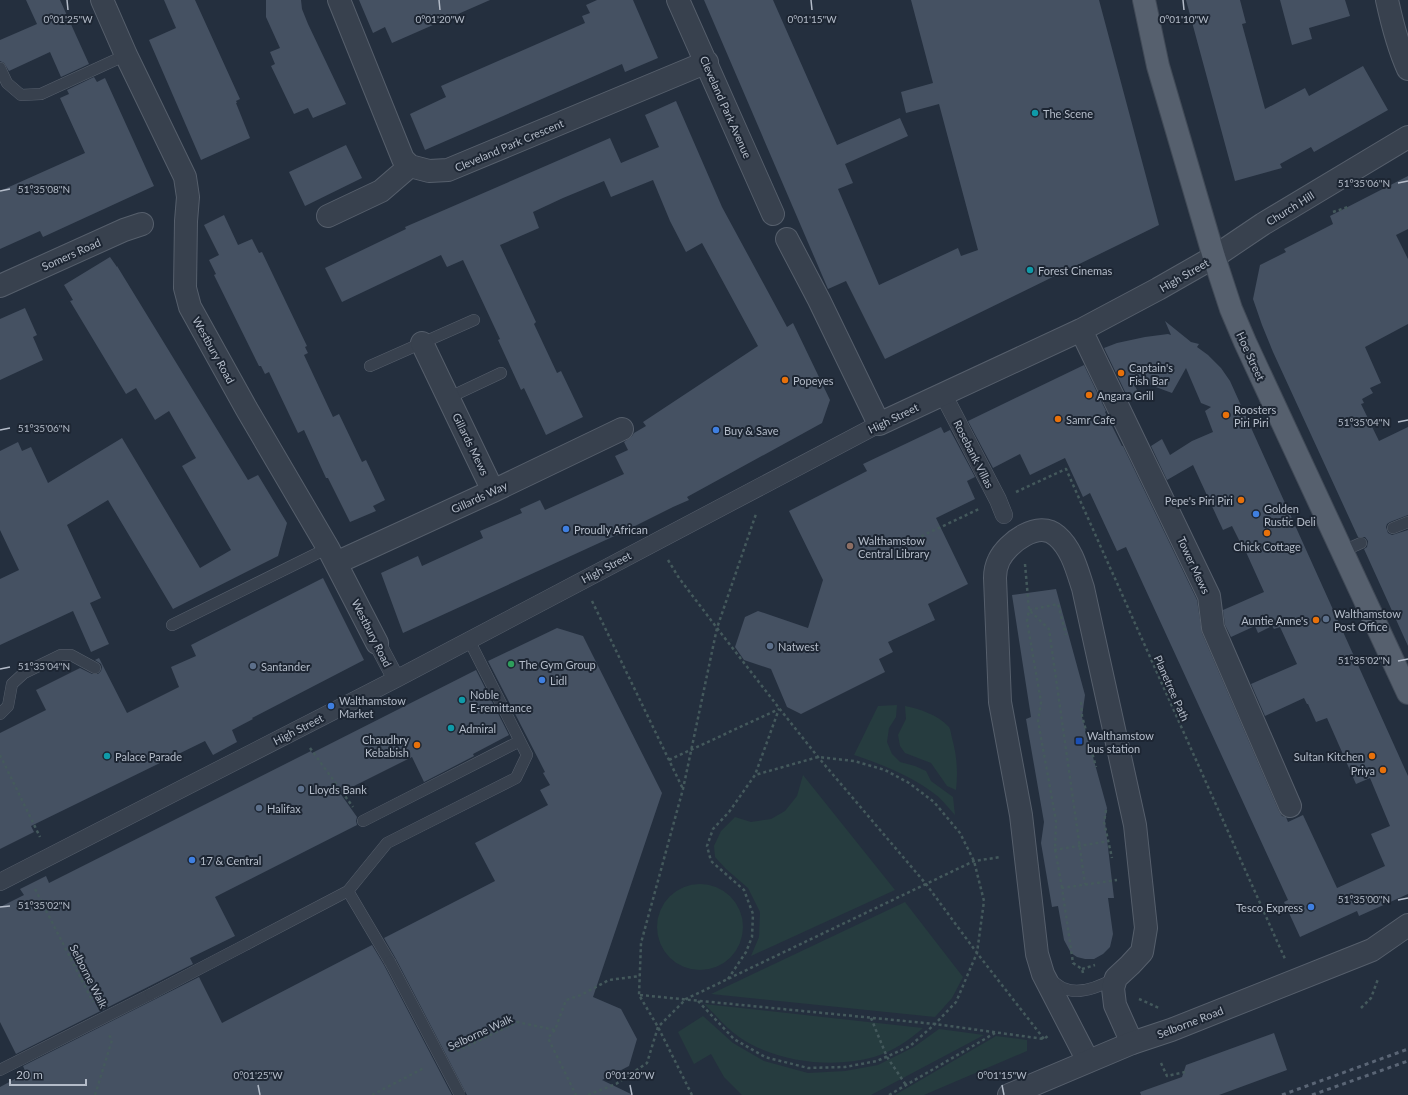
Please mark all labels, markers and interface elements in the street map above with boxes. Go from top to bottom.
text: 0°01'25"W [43,13,93,25]
text: 0°01'20"W [415,13,465,25]
text: 0°01'15"W [787,13,837,25]
text: 0°01'10"W [1159,13,1209,25]
street label: Cleveland Park Avenue [698,54,754,160]
place label: The Scene [1043,107,1093,120]
marker: The Scene [1030,108,1040,118]
street label: Cleveland Park Crescent [453,116,565,174]
text: 51°35'06"N [1338,177,1390,189]
text: 51°35'08"N [18,183,70,195]
street label: Church Hill [1264,188,1316,228]
street label: Somers Road [40,235,102,273]
street label: High Street [1157,256,1211,294]
place label: Forest Cinemas [1038,264,1113,277]
marker: Forest Cinemas [1025,265,1035,275]
street label: Westbury Road [190,314,238,386]
street label: Hoe Street [1234,330,1268,382]
place label: Captain's Fish Bar [1129,361,1173,387]
marker: Captain's Fish Bar [1116,368,1126,378]
place label: Popeyes [793,374,834,387]
marker: Popeyes [780,375,790,385]
place label: Angara Grill [1097,389,1154,402]
marker: Angara Grill [1084,390,1094,400]
street label: High Street [866,400,920,436]
place label: Roosters Piri Piri [1234,403,1276,429]
marker: Roosters Piri Piri [1221,410,1231,420]
street label: Gillards Mews [450,411,492,478]
place label: Samr Cafe [1066,413,1115,426]
marker: Samr Cafe [1053,414,1063,424]
text: 51°35'04"N [1338,416,1390,428]
street label: Rosebank Villas [951,418,997,490]
text: 51°35'06"N [18,422,70,434]
place label: Buy & Save [724,424,779,437]
marker: Buy & Save [711,425,721,435]
street label: Gillards Way [449,478,509,516]
place label: Pepe's Piri Piri [1165,494,1233,507]
marker: Pepe's Piri Piri [1236,495,1246,505]
place label: Golden Rustic Deli [1264,502,1316,528]
marker: Golden Rustic Deli [1251,509,1261,519]
place label: Proudly African [574,523,648,536]
marker: Proudly African [561,524,571,534]
marker: Chick Cottage [1262,528,1272,538]
place label: Walthamstow Central Library [858,534,930,560]
street label: Tower Mews [1175,534,1213,596]
place label: Chick Cottage [1233,540,1301,553]
marker: Walthamstow Central Library [845,541,855,551]
street label: High Street [579,548,633,586]
street label: Westbury Road [349,597,395,669]
place label: Walthamstow Post Office [1334,607,1401,633]
place label: Auntie Anne's [1241,614,1308,627]
marker: Walthamstow Post Office [1321,614,1331,624]
marker: Auntie Anne's [1311,615,1321,625]
place label: Natwest [778,640,819,653]
marker: Natwest [765,641,775,651]
street label: Planetree Path [1152,653,1192,723]
text: 51°35'02"N [1338,654,1390,666]
place label: The Gym Group [519,658,596,671]
marker: The Gym Group [506,659,516,669]
text: 51°35'04"N [18,660,70,672]
place label: Santander [261,660,310,673]
marker: Santander [248,661,258,671]
place label: Lidl [550,674,567,687]
marker: Lidl [537,675,547,685]
place label: Noble E-remittance [470,688,532,714]
place label: Walthamstow Market [339,694,406,720]
marker: Noble E-remittance [457,695,467,705]
marker: Walthamstow Market [326,701,336,711]
street label: High Street [271,711,325,747]
place label: Admiral [459,722,496,735]
marker: Admiral [446,723,456,733]
place label: Walthamstow bus station [1087,729,1154,755]
place label: Chaudhry Kebabish [362,733,409,759]
marker: Walthamstow bus station [1074,736,1084,746]
marker: Chaudhry Kebabish [412,740,422,750]
place label: Palace Parade [115,750,182,763]
place label: Sultan Kitchen [1294,750,1364,763]
marker: Palace Parade [102,751,112,761]
marker: Sultan Kitchen [1367,751,1377,761]
place label: Priya [1351,764,1375,777]
marker: Priya [1378,765,1388,775]
place label: Lloyds Bank [309,783,367,796]
marker: Lloyds Bank [296,784,306,794]
place label: Halifax [267,802,301,815]
marker: Halifax [254,803,264,813]
place label: 17 & Central [200,854,261,867]
marker: 17 & Central [187,855,197,865]
text: 51°35'00"N [1338,893,1390,905]
text: 51°35'02"N [18,899,70,911]
place label: Tesco Express [1236,901,1303,914]
marker: Tesco Express [1306,902,1316,912]
street label: Selborne Walk [67,942,111,1010]
street label: Selborne Road [1155,1003,1225,1041]
street label: Selborne Walk [446,1011,515,1053]
scale bar [10,1061,86,1087]
text: 20 m [16,1067,43,1082]
text: 0°01'25"W [233,1069,283,1081]
text: 0°01'20"W [605,1069,655,1081]
text: 0°01'15"W [977,1069,1027,1081]

